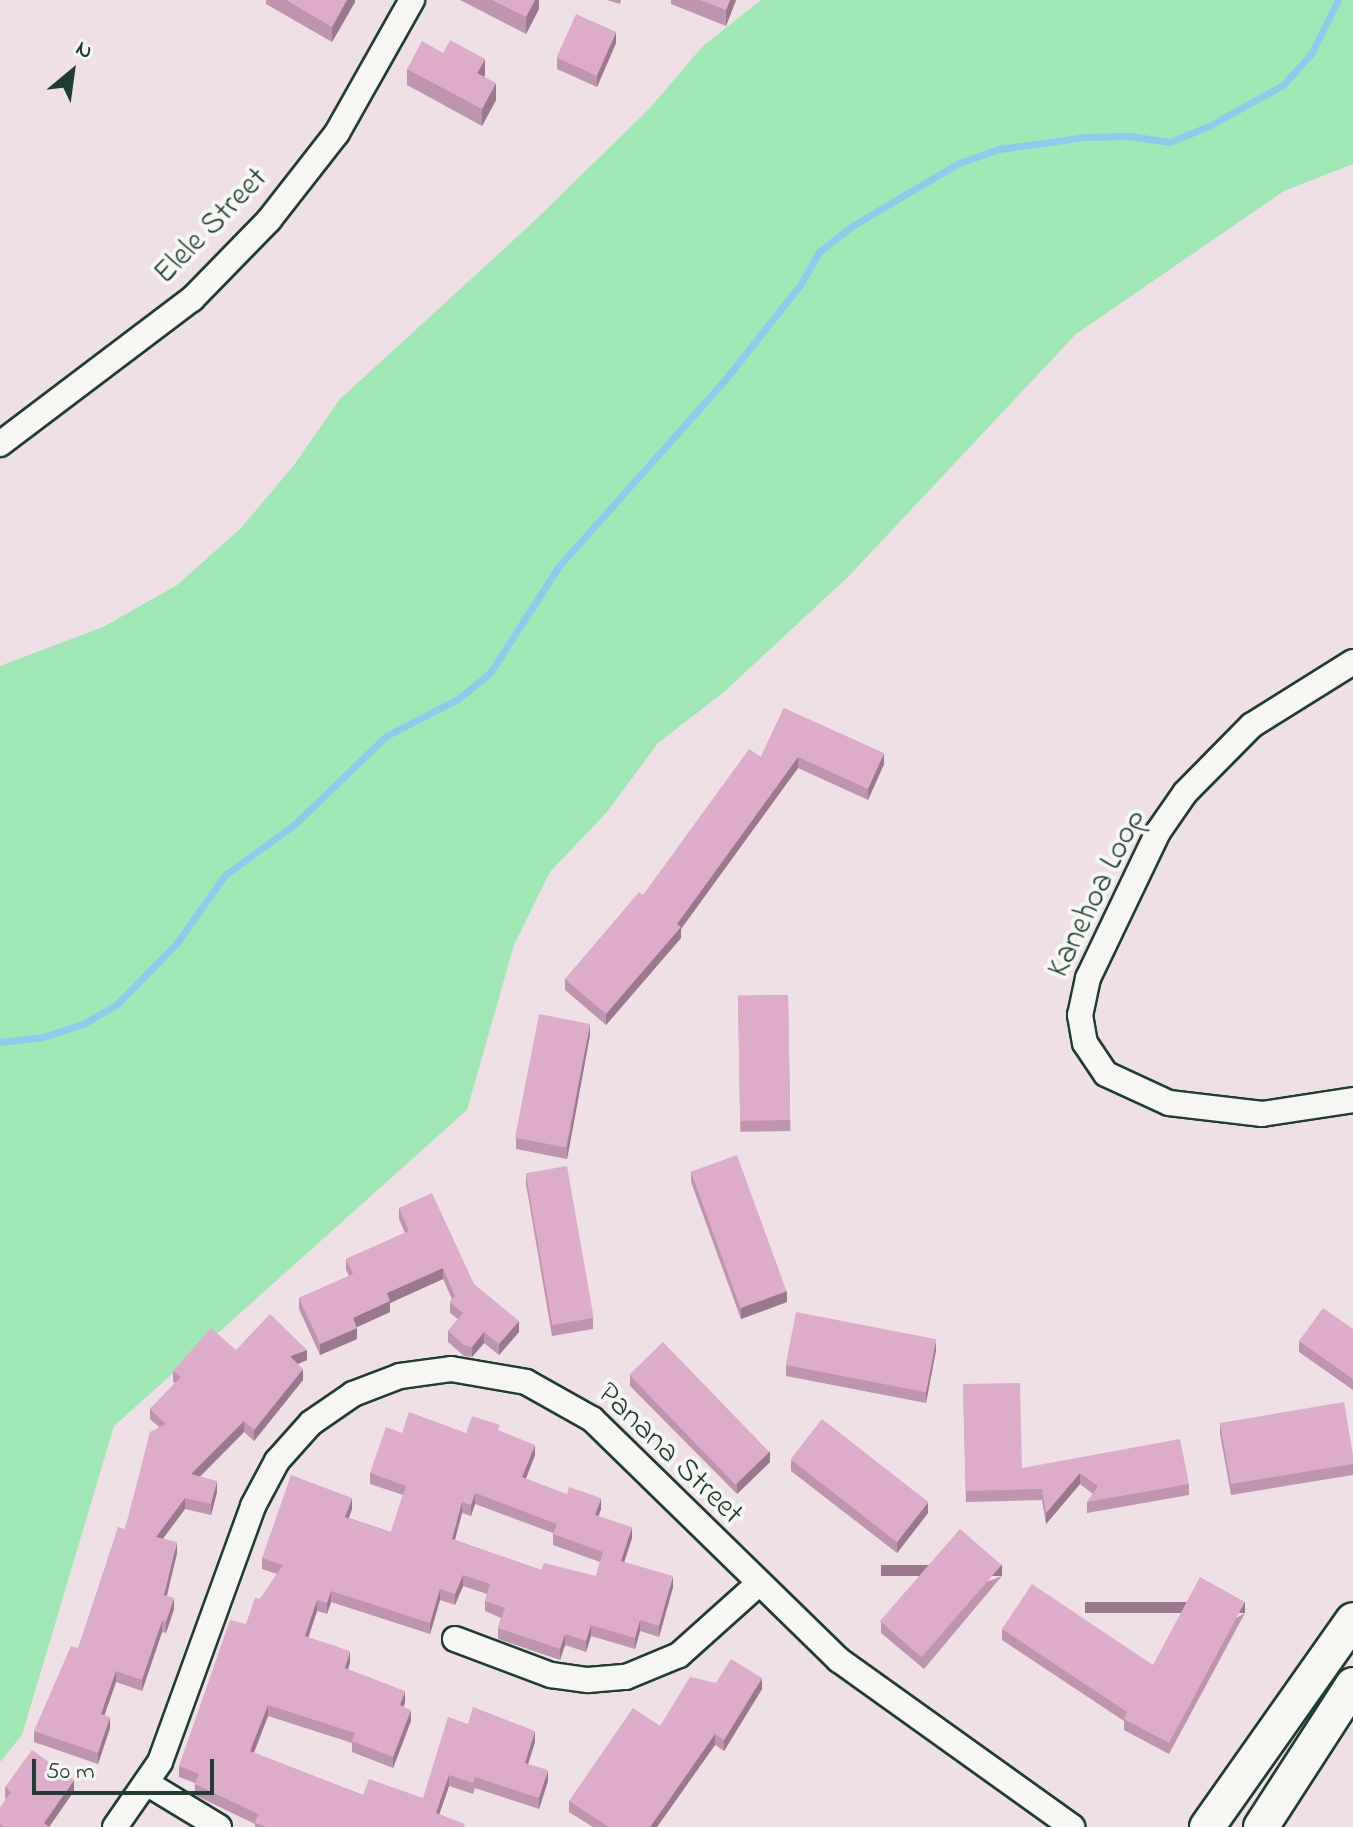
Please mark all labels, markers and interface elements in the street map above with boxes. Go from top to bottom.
north arrow [32,32,112,112]
text: N [69,33,98,69]
street label: Elele Street [147,161,277,293]
street label: Kanehoa Loop [1041,804,1155,984]
street label: Panana Street [588,1376,750,1534]
scale bar [36,1743,218,1793]
text: 50 m [46,1755,95,1790]

